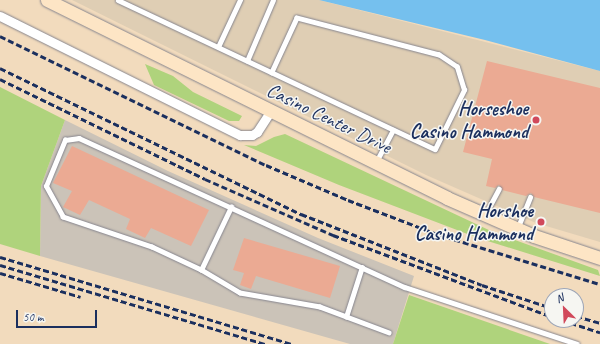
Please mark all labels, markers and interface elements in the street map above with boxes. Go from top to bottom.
street label: Casino Center Drive [263,77,395,159]
place label: Horseshoe Casino Hammond [409,96,528,143]
marker: Horseshoe Casino Hammond [531,115,541,125]
place label: Horshoe Casino Hammond [414,198,533,245]
marker: Horshoe Casino Hammond [536,217,546,227]
north arrow [544,288,584,328]
text: N [554,290,565,306]
scale bar [18,302,99,328]
text: 50 m [23,309,43,325]

